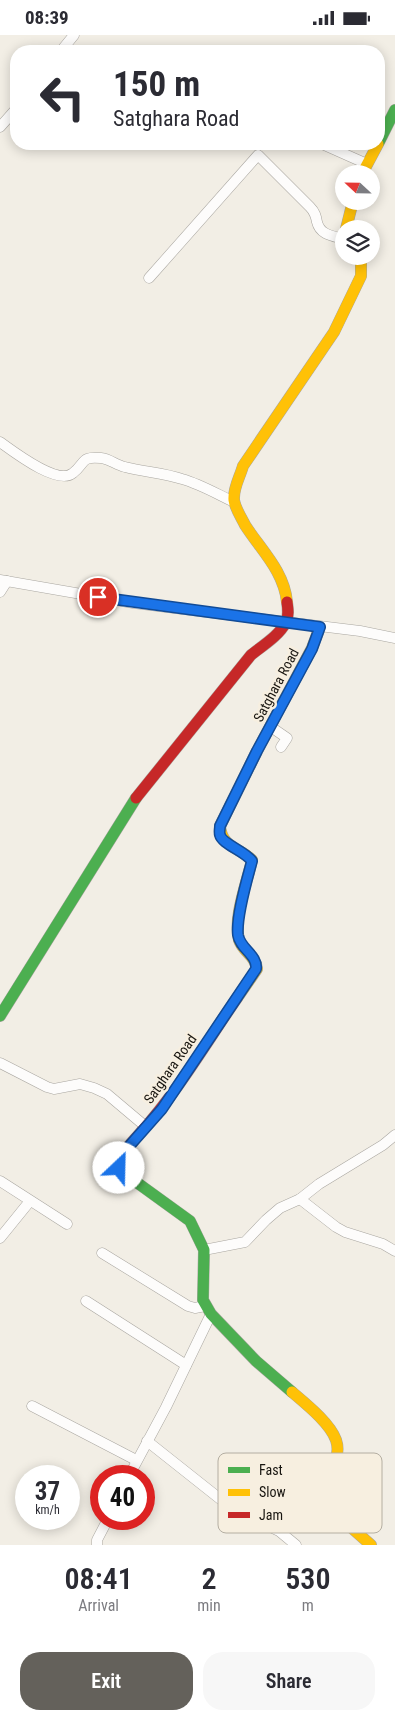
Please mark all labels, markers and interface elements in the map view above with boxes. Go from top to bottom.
text: 08:39 [25,6,69,29]
text: 150 m [113,64,200,105]
icon: left [30,65,95,130]
text: Satghara Road [113,106,240,131]
north arrow [335,165,380,210]
map controls [335,165,380,265]
button: layers [335,220,380,265]
pin [77,576,119,618]
icon: arrive [84,583,112,611]
street label: Satghara Road [250,646,302,724]
street label: Satghara Road [140,1031,200,1107]
position arrow [92,1141,144,1193]
legend [218,1453,382,1533]
text: Fast [259,1462,283,1478]
speed limit sign: 40 [90,1465,155,1530]
text: 37 [35,1477,60,1506]
text: Slow [259,1484,286,1500]
text: km/h [35,1503,60,1517]
text: Jam [259,1507,283,1523]
text: 08:41 [64,1561,133,1596]
text: 2 [201,1561,217,1596]
text: 530 [285,1561,330,1596]
text: Arrival [78,1596,119,1615]
text: min [197,1596,221,1615]
text: m [302,1596,314,1615]
button: Exit [20,1652,193,1710]
button: Share [203,1652,375,1710]

